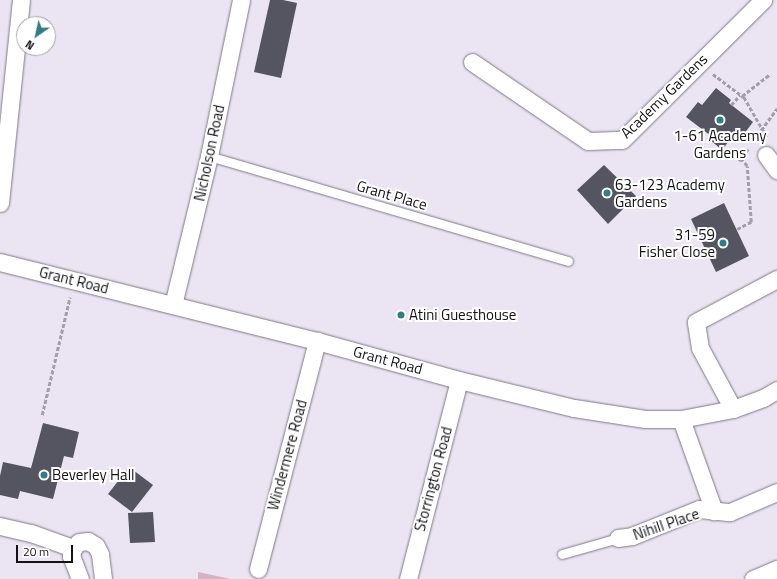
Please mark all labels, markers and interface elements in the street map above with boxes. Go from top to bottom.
north arrow [16,16,56,56]
text: N [22,36,37,54]
street label: Academy Gardens [617,50,711,142]
street label: Nicholson Road [190,103,228,203]
marker: 1-61 Academy Gardens [715,115,725,125]
place label: 1-61 Academy Gardens [673,126,767,161]
place label: 63-123 Academy Gardens [615,175,725,210]
street label: Grant Place [355,176,429,214]
marker: 63-123 Academy Gardens [602,188,612,198]
place label: 31-59 Fisher Close [639,225,715,260]
marker: 31-59 Fisher Close [718,238,728,248]
street label: Grant Road [37,263,111,297]
place label: Atini Guesthouse [409,306,516,324]
marker: Atini Guesthouse [396,310,406,320]
street label: Grant Road [351,342,425,378]
street label: Windermere Road [264,398,310,512]
street label: Storrington Road [410,425,456,533]
place label: Beverley Hall [52,466,135,484]
marker: Beverley Hall [39,470,49,480]
street label: Nihill Place [630,504,702,544]
scale bar [18,537,75,563]
text: 20 m [23,542,49,561]

